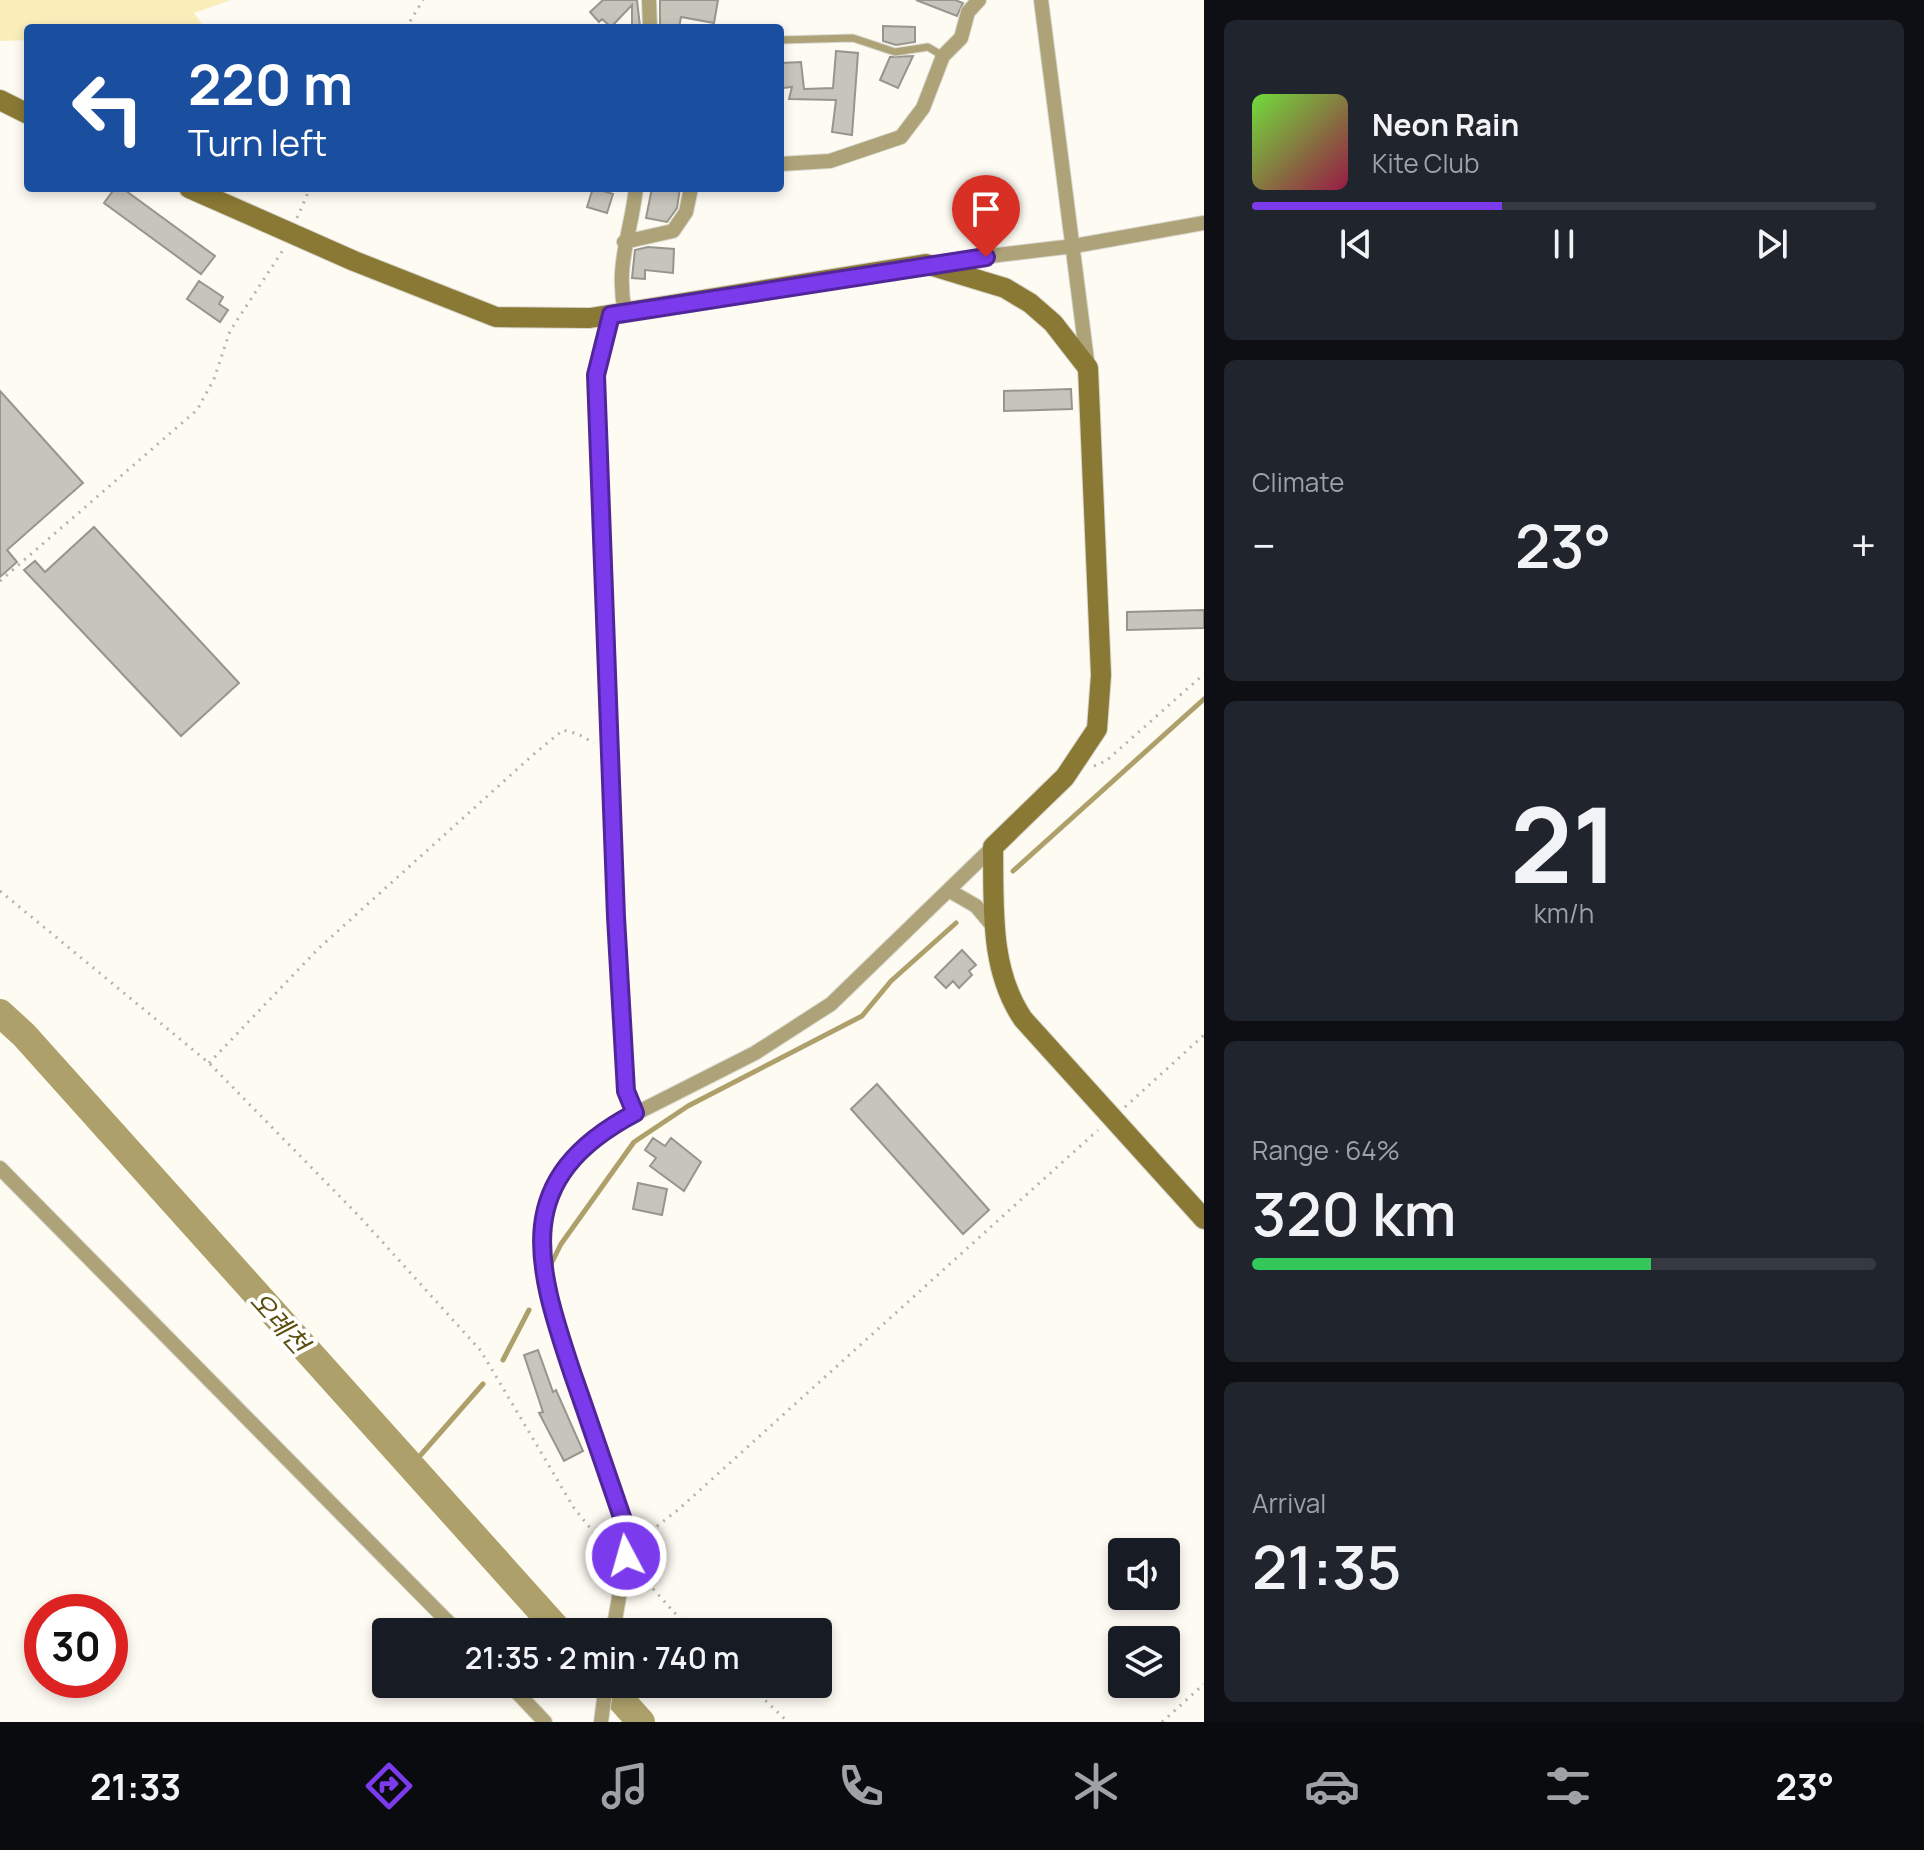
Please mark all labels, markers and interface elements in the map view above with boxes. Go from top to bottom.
text: 220 m [188,45,353,122]
icon: left [56,56,160,160]
text: Neon Rain [1372,104,1519,145]
text: Turn left [188,118,327,167]
text: Kite Club [1372,145,1479,181]
pin [952,175,1020,257]
icon: arrive [964,187,1008,231]
icon: previous [1334,222,1378,266]
icon: pause [1542,222,1586,266]
icon: next [1750,222,1794,266]
text: Climate [1252,464,1344,500]
text: 23° [1515,504,1611,586]
text: − [1252,515,1276,575]
text: + [1851,515,1876,575]
text: 21 [1510,772,1618,914]
text: km/h [1534,895,1594,931]
text: Range · 64% [1252,1132,1400,1168]
text: 320 km [1252,1172,1456,1254]
water label: 오례천 [243,1283,319,1363]
text: Arrival [1252,1485,1326,1521]
position arrow [584,1514,668,1598]
text: 21:35 [1252,1525,1402,1607]
map controls [1108,1538,1180,1698]
button: sound [1108,1538,1180,1610]
speed limit sign: 30 [24,1594,128,1698]
button: layers [1108,1626,1180,1698]
text: 21:35 · 2 min · 740 m [465,1637,739,1678]
icon: directions [361,1758,417,1814]
icon: music [597,1758,653,1814]
icon: phone [833,1758,889,1814]
icon: climate [1068,1758,1124,1814]
icon: car [1304,1758,1360,1814]
icon: filters [1540,1758,1596,1814]
text: 21:33 [90,1762,181,1811]
text: 23° [1776,1762,1834,1811]

